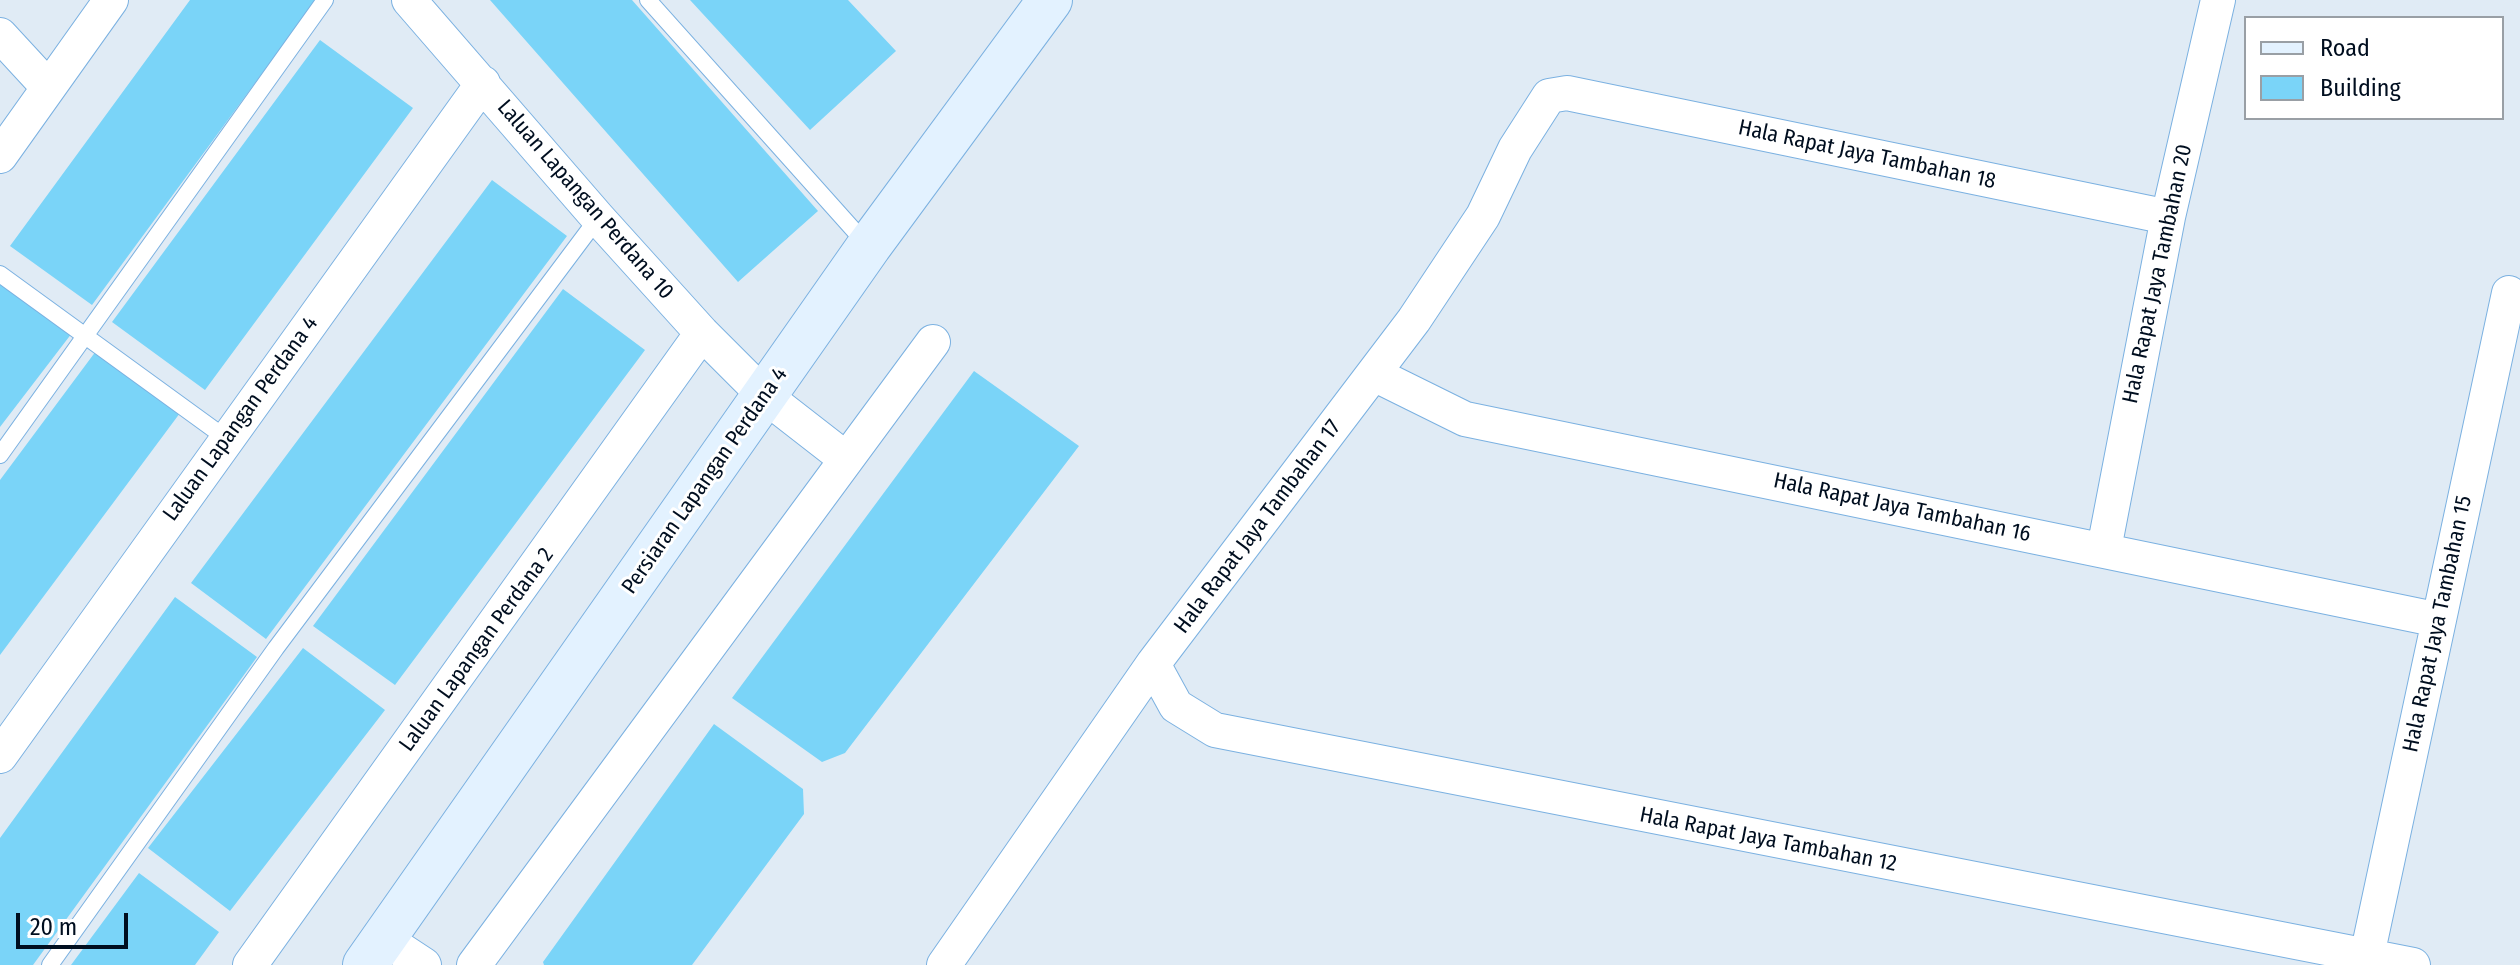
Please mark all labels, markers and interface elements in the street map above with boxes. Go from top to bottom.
legend [2244,16,2504,120]
text: Road [2320,34,2370,62]
text: Building [2320,74,2401,102]
street label: Laluan Lapangan Perdana 10 [491,95,679,305]
street label: Hala Rapat Jaya Tambahan 18 [1736,115,1998,195]
street label: Hala Rapat Jaya Tambahan 20 [2118,142,2198,406]
street label: Laluan Lapangan Perdana 4 [158,312,324,526]
street label: Persiaran Lapangan Perdana 4 [617,363,793,599]
street label: Hala Rapat Jaya Tambahan 17 [1169,415,1347,639]
street label: Hala Rapat Jaya Tambahan 16 [1771,468,2033,548]
street label: Hala Rapat Jaya Tambahan 15 [2398,493,2478,755]
street label: Laluan Lapangan Perdana 2 [394,543,560,757]
street label: Hala Rapat Jaya Tambahan 12 [1637,802,1899,878]
scale bar [20,897,132,947]
text: 20 m [30,913,77,941]

